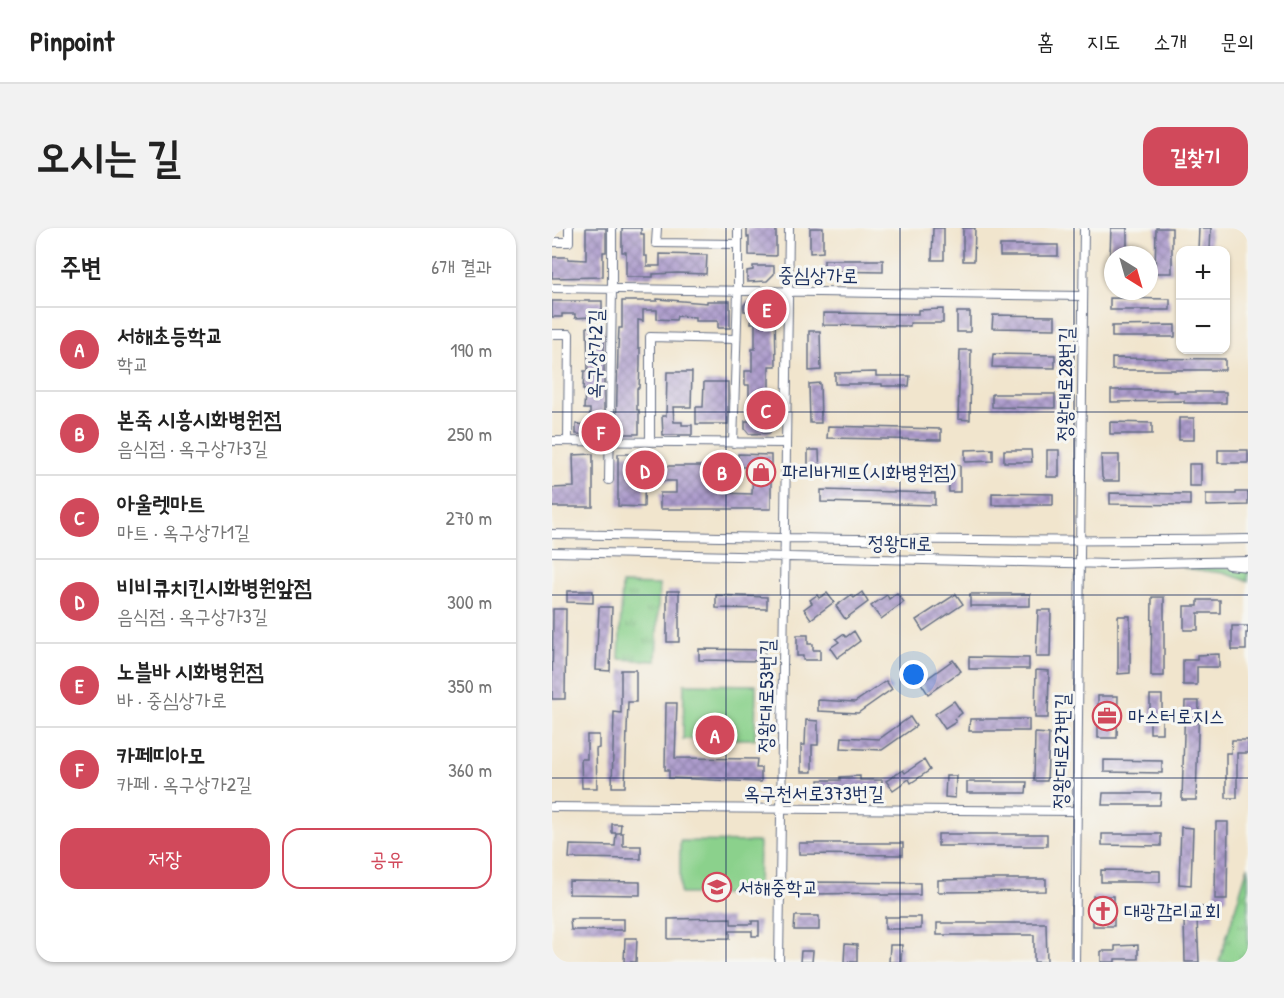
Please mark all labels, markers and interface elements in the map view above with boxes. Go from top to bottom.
text: Pinpoint [30,22,114,60]
text: 홈 [1037,27,1054,56]
text: 지도 [1087,27,1120,56]
text: 소개 [1153,27,1187,56]
text: 문의 [1220,27,1254,56]
text: 오시는 길 [36,127,181,184]
button: 길찾기 [1143,127,1248,186]
north arrow [1104,246,1158,300]
map controls [1176,246,1230,354]
button: + [1176,246,1230,300]
text: 주변 [60,249,102,284]
text: 6개 결과 [431,253,492,280]
street label: 중심상가로 [778,260,858,289]
pin: E [748,286,786,332]
button: − [1176,300,1230,354]
street label: 옥구상가2길 [580,309,609,399]
text: 서해초등학교 [117,320,223,350]
street label: 정왕대로28번길 [1050,326,1079,442]
text: A [75,336,84,363]
text: 190 m [450,336,492,363]
text: 학교 [117,350,149,377]
pin: C [746,388,786,432]
text: 본죽 시흥시화병원점 [117,404,281,434]
pin: F [581,410,620,454]
text: B [74,420,85,447]
text: 250 m [447,420,492,447]
text: 음식점 · 옥구상가3길 [117,434,268,461]
pin: D [626,448,664,492]
pin: B [702,450,742,494]
shop icon: 파리바게뜨(시화병원점) [745,456,777,488]
place label: 파리바게뜨(시화병원점) [782,458,957,485]
text: 아울렛마트 [117,488,206,518]
text: C [74,504,85,531]
text: 270 m [446,504,492,531]
text: 마트 · 옥구상가1길 [117,518,250,545]
street label: 정왕대로 [868,528,932,557]
text: 비비큐치킨시화병원앞점 [117,572,312,602]
text: D [75,588,84,615]
text: 300 m [447,588,492,615]
text: 음식점 · 옥구상가3길 [117,602,268,629]
street label: 정왕대로53번길 [751,639,780,753]
text: 노블바 시화병원점 [117,656,264,686]
your location [899,660,928,689]
text: E [75,672,84,699]
text: 350 m [447,672,492,699]
text: 바 · 중심상가로 [117,686,227,713]
street label: 정왕대로27번길 [1046,693,1075,809]
office icon: 마스터로지스 [1091,700,1123,732]
place label: 마스터로지스 [1128,702,1225,729]
pin: A [696,712,734,758]
text: 카페띠아모 [117,740,206,770]
text: F [76,756,83,783]
text: 360 m [448,756,492,783]
text: 카페 · 옥구상가2길 [117,770,252,797]
street label: 옥구천서로373번길 [744,779,884,806]
button: 저장 [60,828,270,889]
button: 공유 [282,828,492,889]
school or university icon: 서해중학교 [701,871,733,903]
place label: 서해중학교 [738,873,818,900]
church icon: 대광감리교회 [1087,895,1119,927]
place label: 대광감리교회 [1124,897,1221,924]

